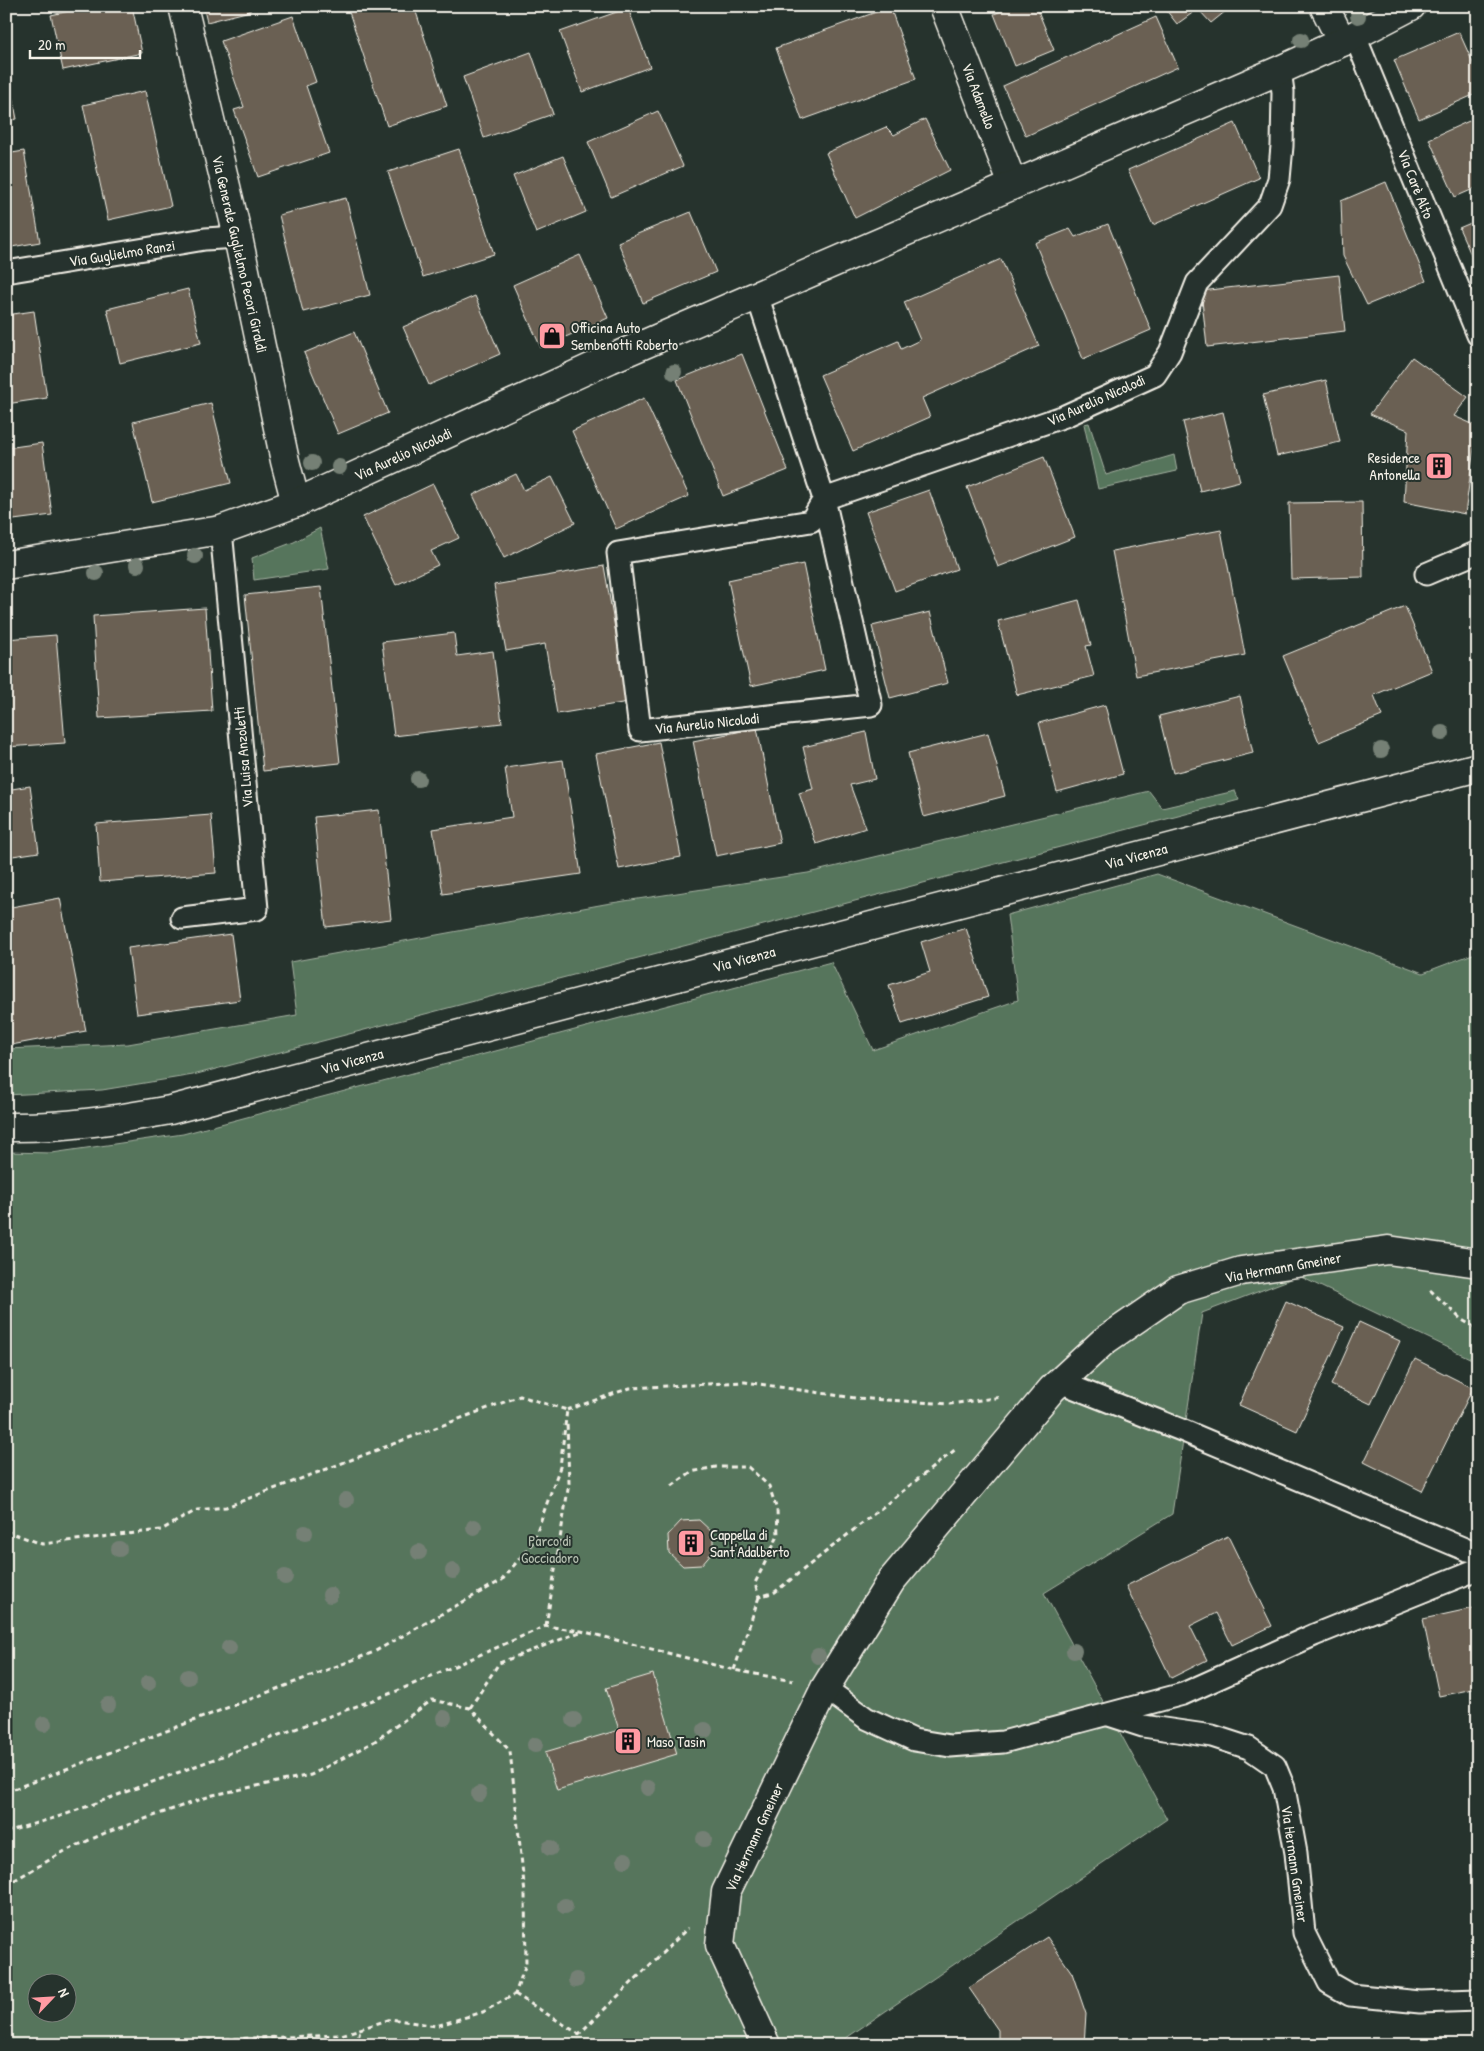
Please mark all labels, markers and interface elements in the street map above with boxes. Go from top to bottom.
scale bar [30,28,140,60]
text: 20 m [38,34,65,55]
street label: Via Adamello [957,60,1001,132]
street label: Via Carè Alto [1393,146,1439,222]
street label: Via Generale Guglielmo Pecori Giraldi [207,153,273,355]
street label: Via Guglielmo Ranzi [67,234,177,272]
place label: Officina Auto Sembenotti Roberto [571,317,678,355]
shop icon: Officina Auto Sembenotti Roberto [537,321,567,351]
street label: Via Aurelio Nicolodi [1044,369,1148,431]
street label: Via Aurelio Nicolodi [351,422,455,486]
place label: Residence Antonella [1368,447,1420,485]
building icon: Residence Antonella [1424,451,1454,481]
street label: Via Luisa Anzoletti [228,706,258,808]
street label: Via Aurelio Nicolodi [653,707,761,739]
street label: Via Vicenza [1102,838,1170,874]
street label: Via Vicenza [710,941,778,977]
street label: Via Vicenza [318,1043,386,1079]
street label: Via Hermann Gmeiner [1223,1246,1343,1288]
place label: Cappella di Sant'Adalberto [710,1524,789,1562]
building icon: Cappella di Sant'Adalberto [676,1528,706,1558]
park label: Parco di Gocciadoro [521,1530,579,1568]
building icon: Maso Tasin [613,1726,643,1756]
place label: Maso Tasin [647,1731,706,1752]
street label: Via Hermann Gmeiner [719,1779,789,1895]
street label: Via Hermann Gmeiner [1276,1804,1314,1924]
north arrow [28,1974,78,2024]
text: N [54,1985,75,2000]

